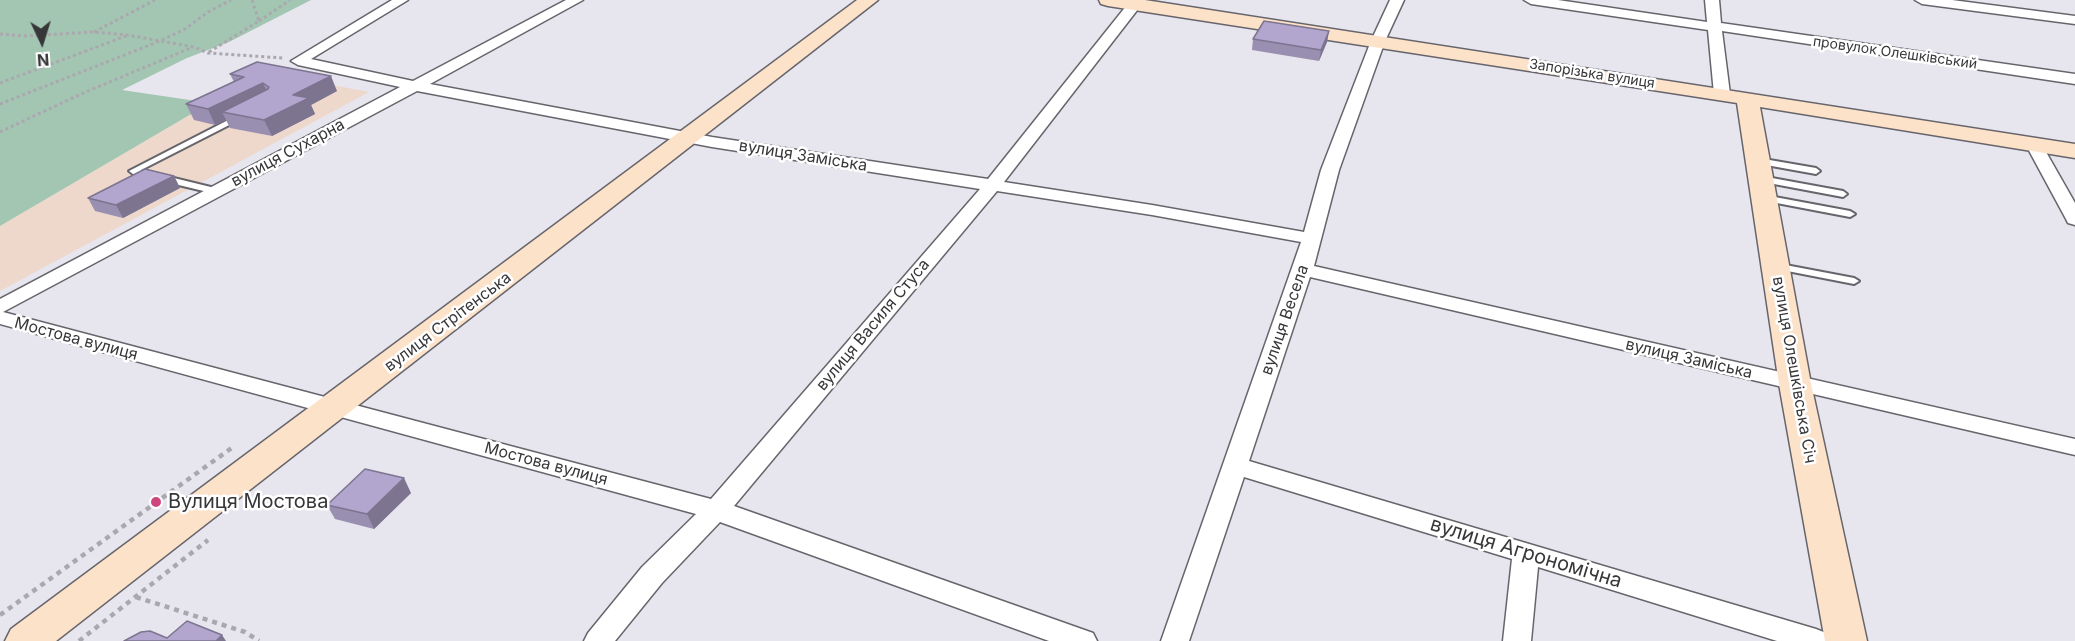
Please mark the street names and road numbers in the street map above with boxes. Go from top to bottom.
street label: провулок Олешківський [1812,33,1978,73]
street label: Запорізька вулиця [1528,56,1656,92]
street label: вулиця Сухарна [228,115,348,191]
street label: вулиця Заміська [737,136,869,176]
street label: вулиця Василя Стуса [812,255,934,395]
street label: вулиця Весела [1257,262,1313,378]
street label: вулиця Стрітенська [381,268,515,376]
street label: вулиця Олешківська Січ [1768,275,1820,465]
street label: Мостова вулиця [12,313,140,365]
street label: вулиця Заміська [1624,335,1754,383]
street label: Мостова вулиця [482,438,610,490]
street label: вулиця Агрономічна [1427,512,1625,594]

